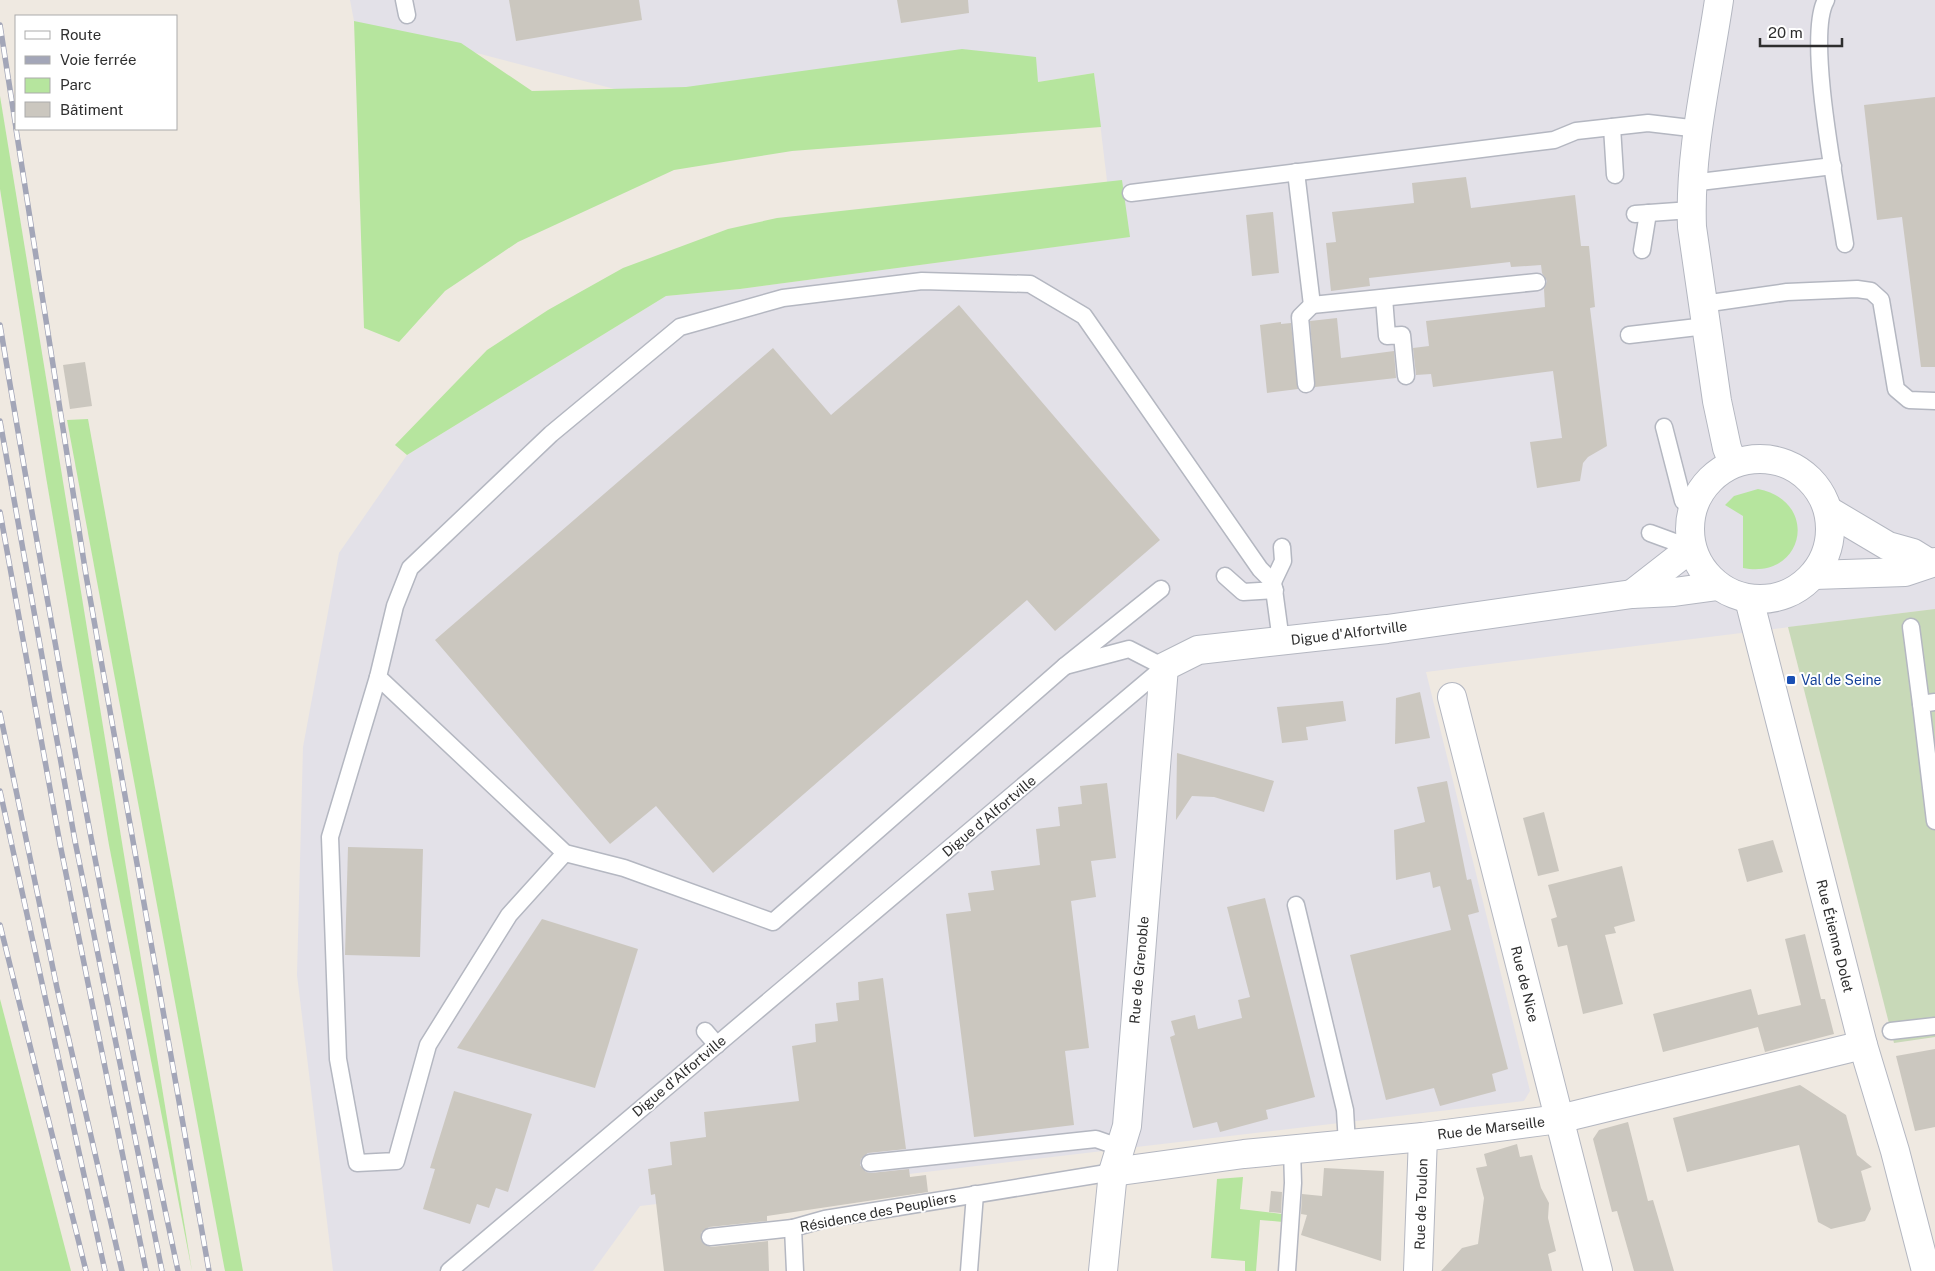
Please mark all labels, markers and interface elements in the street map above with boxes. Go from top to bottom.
legend [15,15,178,130]
scale bar [1760,15,1842,47]
text: 20 m [1768,24,1803,41]
text: Route [60,26,101,43]
text: Voie ferrée [60,51,137,68]
text: Parc [60,76,92,93]
text: Bâtiment [60,101,123,118]
street label: Digue d'Alfortville [1290,618,1408,648]
place label: Val de Seine [1801,672,1882,688]
marker: Val de Seine [1785,674,1797,686]
street label: Digue d'Alfortville [939,772,1039,860]
street label: Rue Étienne Dolet [1813,878,1858,994]
street label: Rue de Grenoble [1126,916,1152,1024]
street label: Rue de Nice [1508,944,1542,1024]
street label: Digue d'Alfortville [629,1032,729,1120]
street label: Rue de Marseille [1436,1113,1546,1143]
street label: Rue de Toulon [1411,1158,1431,1250]
street label: Résidence des Peupliers [799,1189,957,1235]

